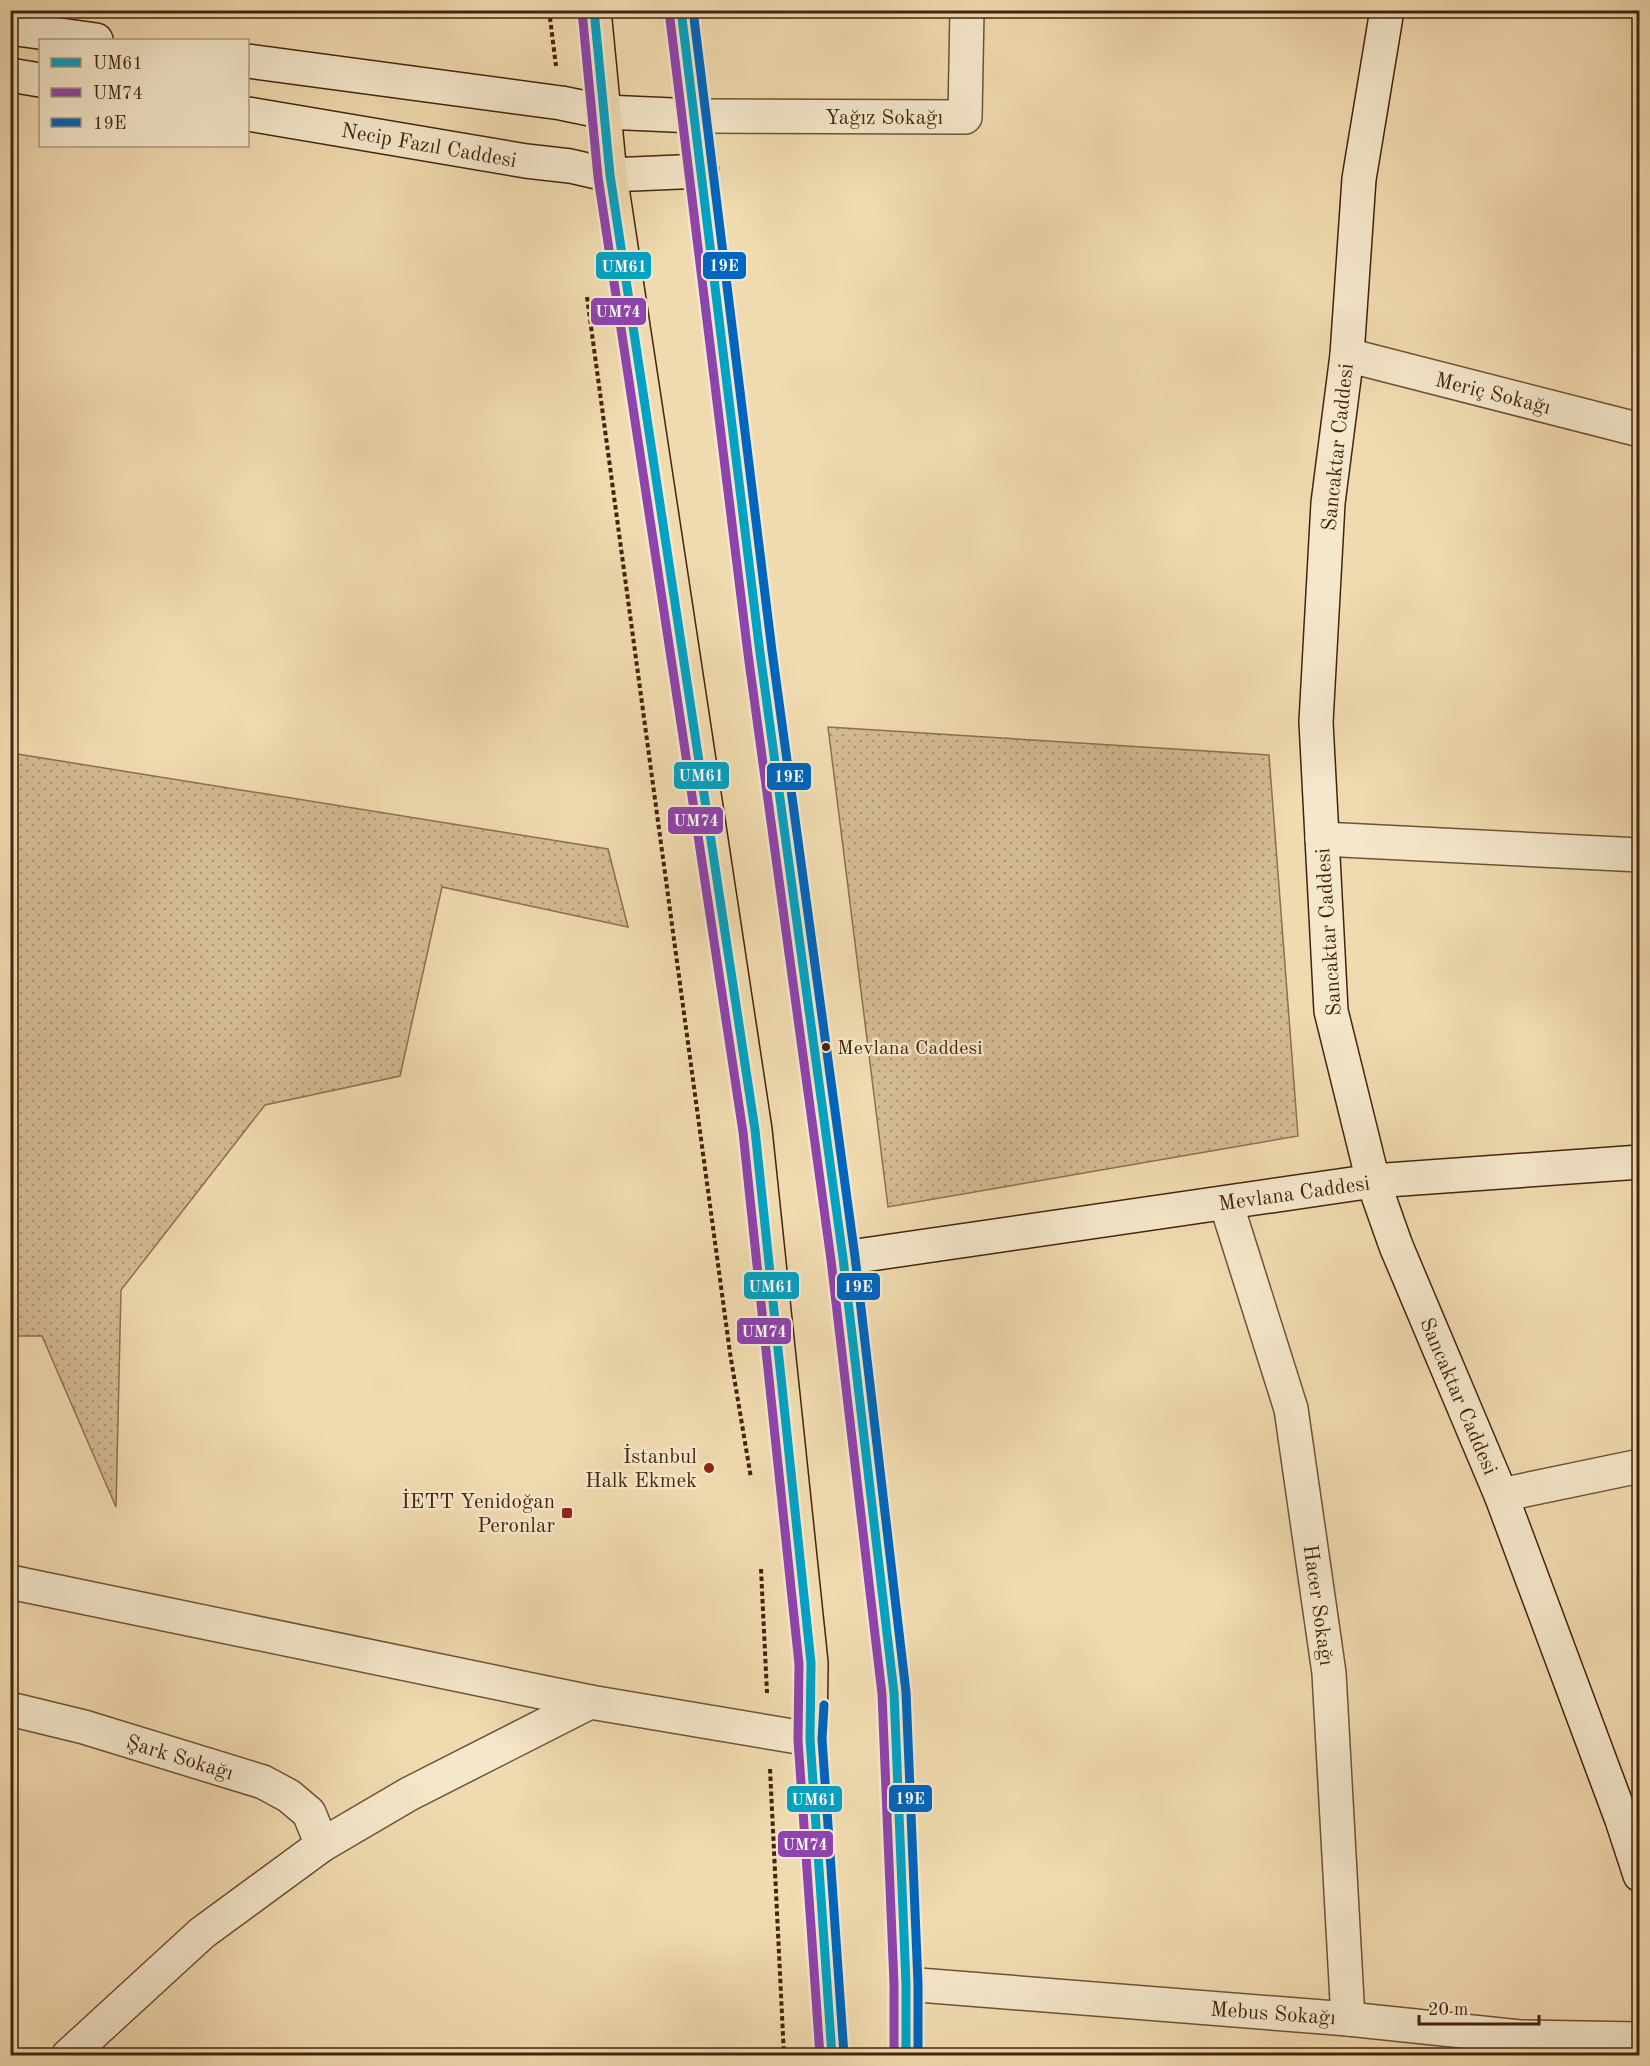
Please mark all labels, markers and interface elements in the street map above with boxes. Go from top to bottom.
legend [39,39,249,147]
text: UM61 [93,55,143,73]
text: UM74 [93,85,143,103]
street label: Yağız Sokağı [825,108,943,129]
text: 19E [93,115,126,133]
street label: Necip Fazıl Caddesi [339,121,518,172]
line badge: UM61 [595,251,652,280]
line badge: 19E [702,251,747,280]
text: 19E [709,259,739,275]
text: UM61 [601,260,647,276]
line badge: UM74 [590,297,647,326]
text: UM74 [595,305,641,321]
street label: Sancaktar Caddesi [1319,362,1358,532]
street label: Meriç Sokağı [1433,370,1553,419]
line badge: UM61 [673,761,730,790]
line badge: 19E [766,762,812,791]
text: UM61 [678,769,724,785]
text: 19E [774,770,804,786]
line badge: UM74 [667,806,724,835]
text: UM74 [673,814,719,830]
street label: Sancaktar Caddesi [1313,847,1346,1017]
place label: Mevlana Caddesi [837,1039,983,1059]
marker: Mevlana Caddesi [820,1041,832,1053]
street label: Mevlana Caddesi [1217,1173,1371,1216]
line badge: UM61 [743,1271,800,1300]
line badge: 19E [836,1272,881,1301]
text: UM61 [748,1280,794,1296]
text: 19E [843,1280,873,1296]
street label: Sancaktar Caddesi [1415,1315,1500,1478]
line badge: UM74 [736,1317,792,1345]
text: UM74 [741,1325,787,1341]
place label: İstanbul Halk Ekmek [585,1443,697,1492]
marker: İstanbul Halk Ekmek [702,1461,716,1475]
place label: İETT Yenidoğan Peronlar [401,1488,555,1537]
marker: İETT Yenidoğan Peronlar [560,1506,574,1520]
street label: Hacer Sokağı [1299,1543,1336,1667]
street label: Şark Sokağı [124,1732,235,1785]
line badge: 19E [888,1784,933,1813]
line badge: UM61 [786,1785,843,1813]
text: 19E [895,1792,925,1808]
text: UM61 [791,1793,837,1809]
line badge: UM74 [777,1830,834,1858]
text: UM74 [782,1838,828,1854]
scale bar [1419,1988,1539,2026]
street label: Mebus Sokağı [1209,2000,1336,2029]
text: 20 m [1428,2001,1468,2019]

